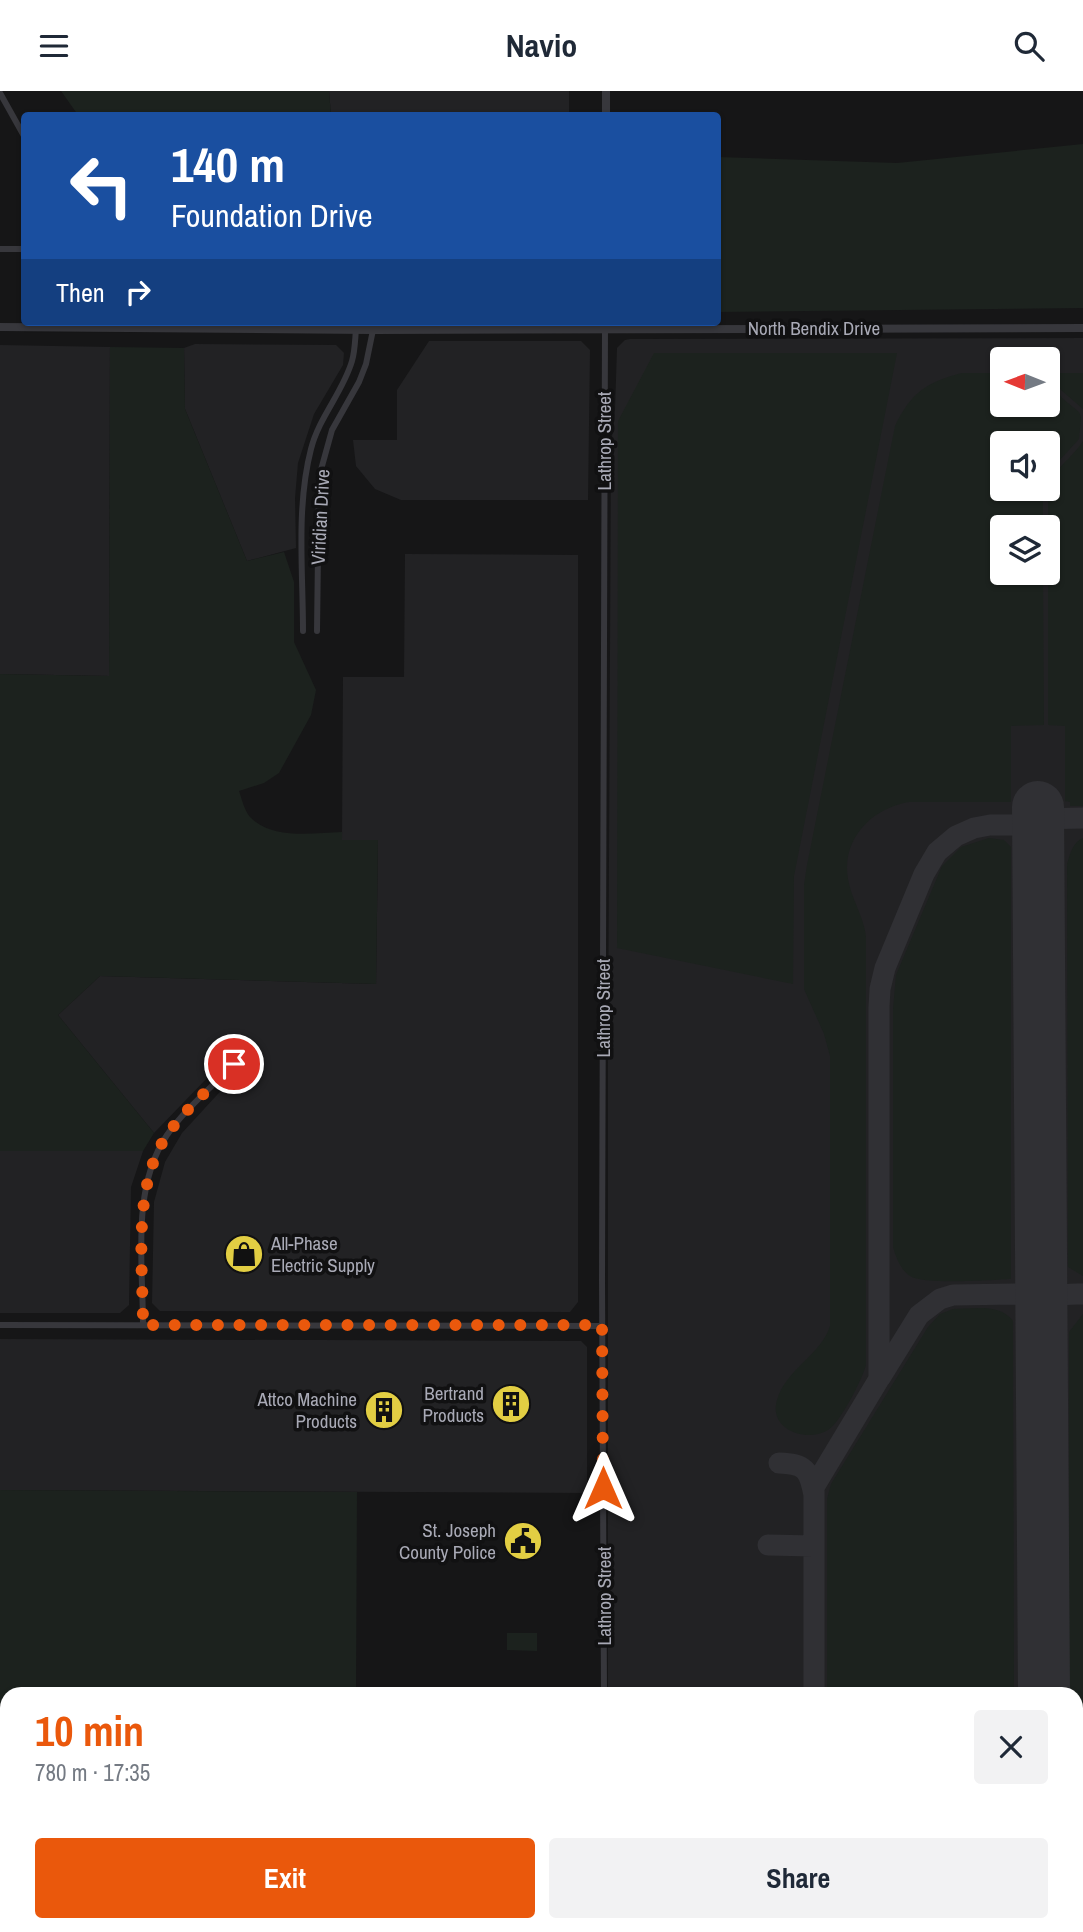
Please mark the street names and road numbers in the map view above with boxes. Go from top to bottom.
street label: North Bendix Drive [748,315,880,341]
street label: Lathrop Street [591,391,617,490]
street label: Viridian Drive [305,468,335,566]
street label: Lathrop Street [590,958,616,1057]
street label: Lathrop Street [591,1546,617,1645]

